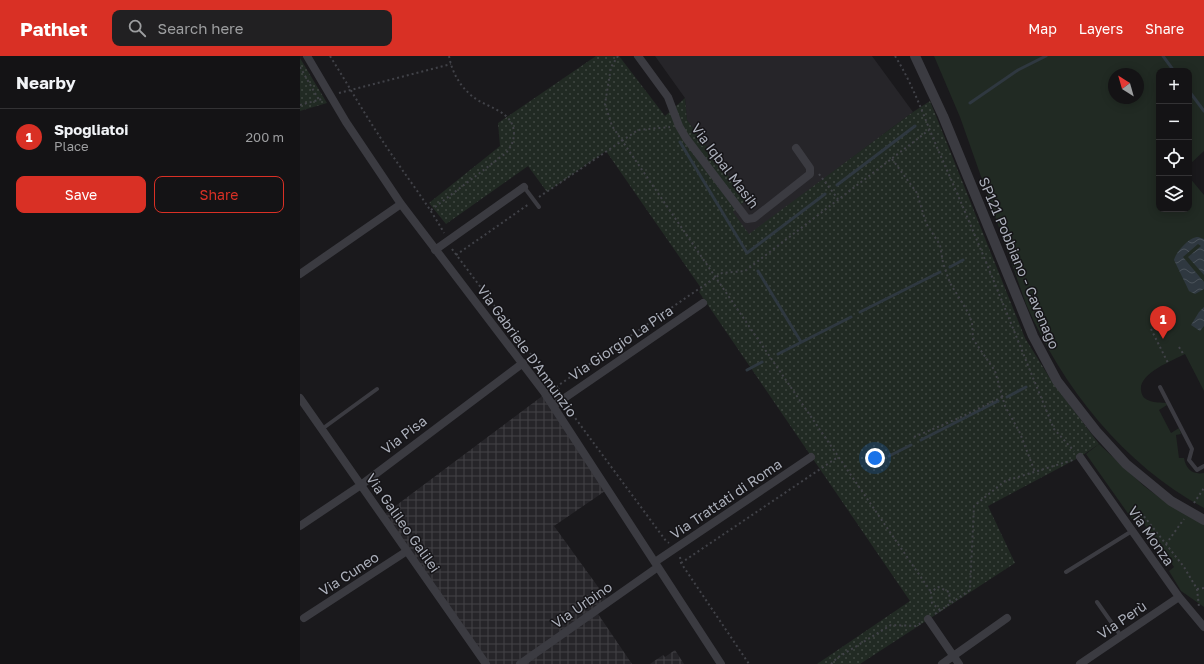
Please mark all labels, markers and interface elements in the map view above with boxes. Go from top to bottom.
search box [112,10,392,46]
text: Pathlet [20,17,88,40]
icon: search [126,17,148,39]
text: Search here [158,19,244,37]
text: Map [1028,20,1057,37]
text: Layers [1079,20,1123,37]
text: Share [1145,20,1184,37]
north arrow [1108,68,1144,104]
map controls [1156,68,1192,212]
button: + [1156,68,1192,104]
text: Nearby [16,72,76,93]
button: − [1156,104,1192,140]
text: Spogliatoi [54,120,128,138]
street label: Via Iqbal Masih [688,120,763,211]
text: 1 [26,129,32,145]
text: 200 m [246,129,284,145]
text: Place [54,138,89,154]
button: locate [1156,140,1192,176]
street label: SP121 Pobbiano - Cavenago [975,174,1063,351]
button: Save [16,176,146,213]
button: Share [154,176,284,213]
button: layers [1156,176,1192,212]
street label: Via Gabriele D'Annunzio [474,281,581,420]
street label: Via Giorgio La Pira [565,301,676,384]
pin: 1 [1150,306,1176,339]
street label: Via Pisa [378,412,430,457]
your location [865,448,885,468]
street label: Via Trattati di Roma [667,455,785,542]
street label: Via Galileo Galilei [363,470,444,576]
street label: Via Monza [1125,503,1178,569]
street label: Via Cuneo [316,548,382,599]
street label: Via Urbino [548,578,615,632]
street label: Via Perù [1094,597,1150,642]

